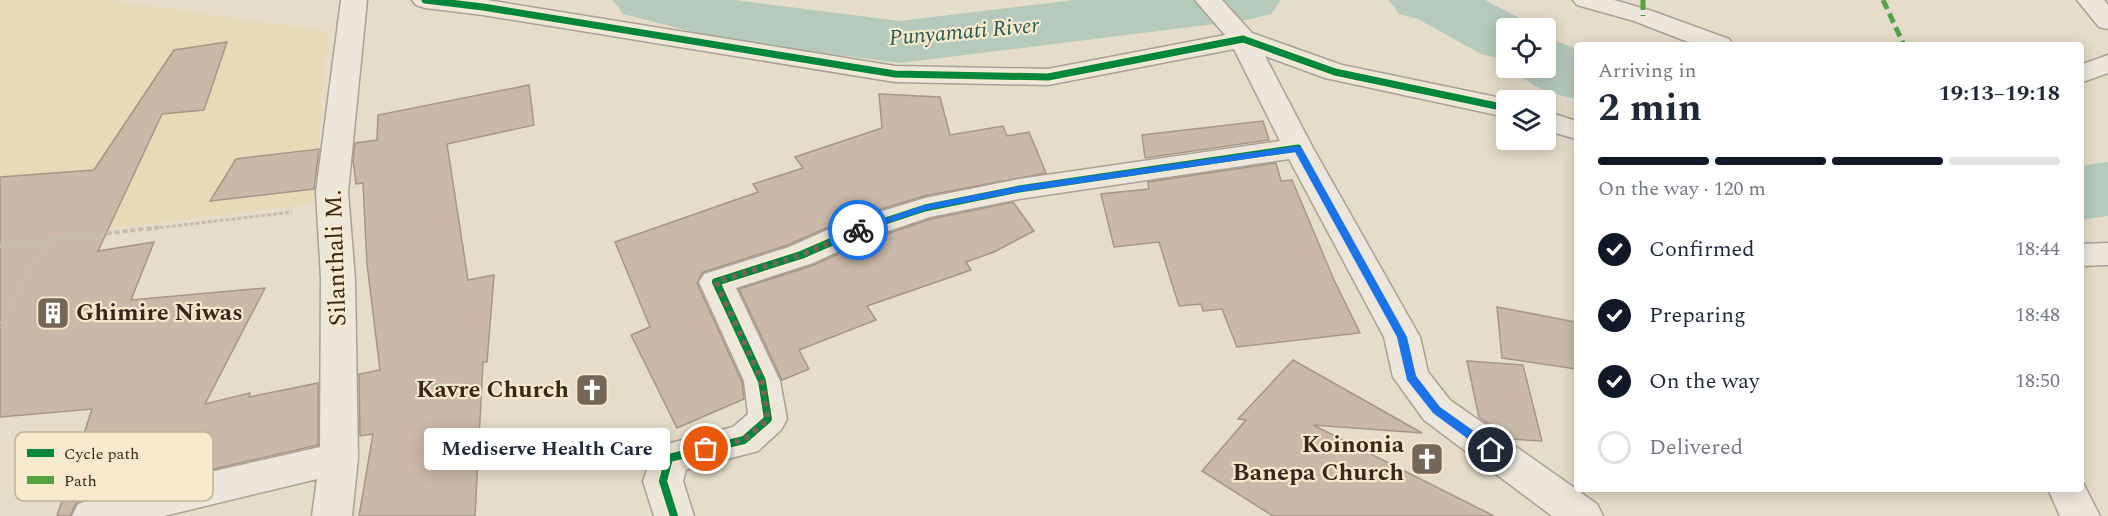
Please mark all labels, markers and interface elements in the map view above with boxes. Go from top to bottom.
water label: Punyamati River [888,9,1041,55]
map controls [1496,18,1556,150]
button: locate [1496,18,1556,78]
text: Arriving in [1598,56,1696,86]
text: 19:13–19:18 [1938,77,2060,110]
text: 2 min [1598,79,1702,138]
button: layers [1496,90,1556,150]
text: On the way · 120 m [1598,174,1766,204]
street label: Silanthali M. [316,189,356,327]
courier [828,200,888,260]
icon: bike [842,214,875,247]
icon: check [1598,233,1631,266]
text: Confirmed [1649,233,1755,266]
text: 18:44 [2015,234,2060,264]
building icon: Ghimire Niwas [35,295,71,331]
place label: Ghimire Niwas [76,295,243,331]
icon: check [1598,299,1631,332]
text: Preparing [1649,299,1746,332]
text: 18:48 [2015,300,2060,330]
icon: check [1598,365,1631,398]
text: On the way [1649,365,1760,398]
text: 18:50 [2015,366,2060,396]
place label: Kavre Church [416,372,569,408]
church icon: Kavre Church [574,372,610,408]
pin [680,423,731,474]
pin [1465,424,1516,475]
place label: Koinonia Banepa Church [1233,427,1405,491]
callout: Mediserve Health Care [424,428,670,470]
text: Delivered [1649,431,1743,464]
legend [15,432,213,501]
icon: bag [689,432,722,465]
icon: home [1474,433,1507,466]
text: Mediserve Health Care [441,434,653,464]
church icon: Koinonia Banepa Church [1409,441,1445,477]
text: Cycle path [64,442,139,466]
text: Path [64,469,97,493]

